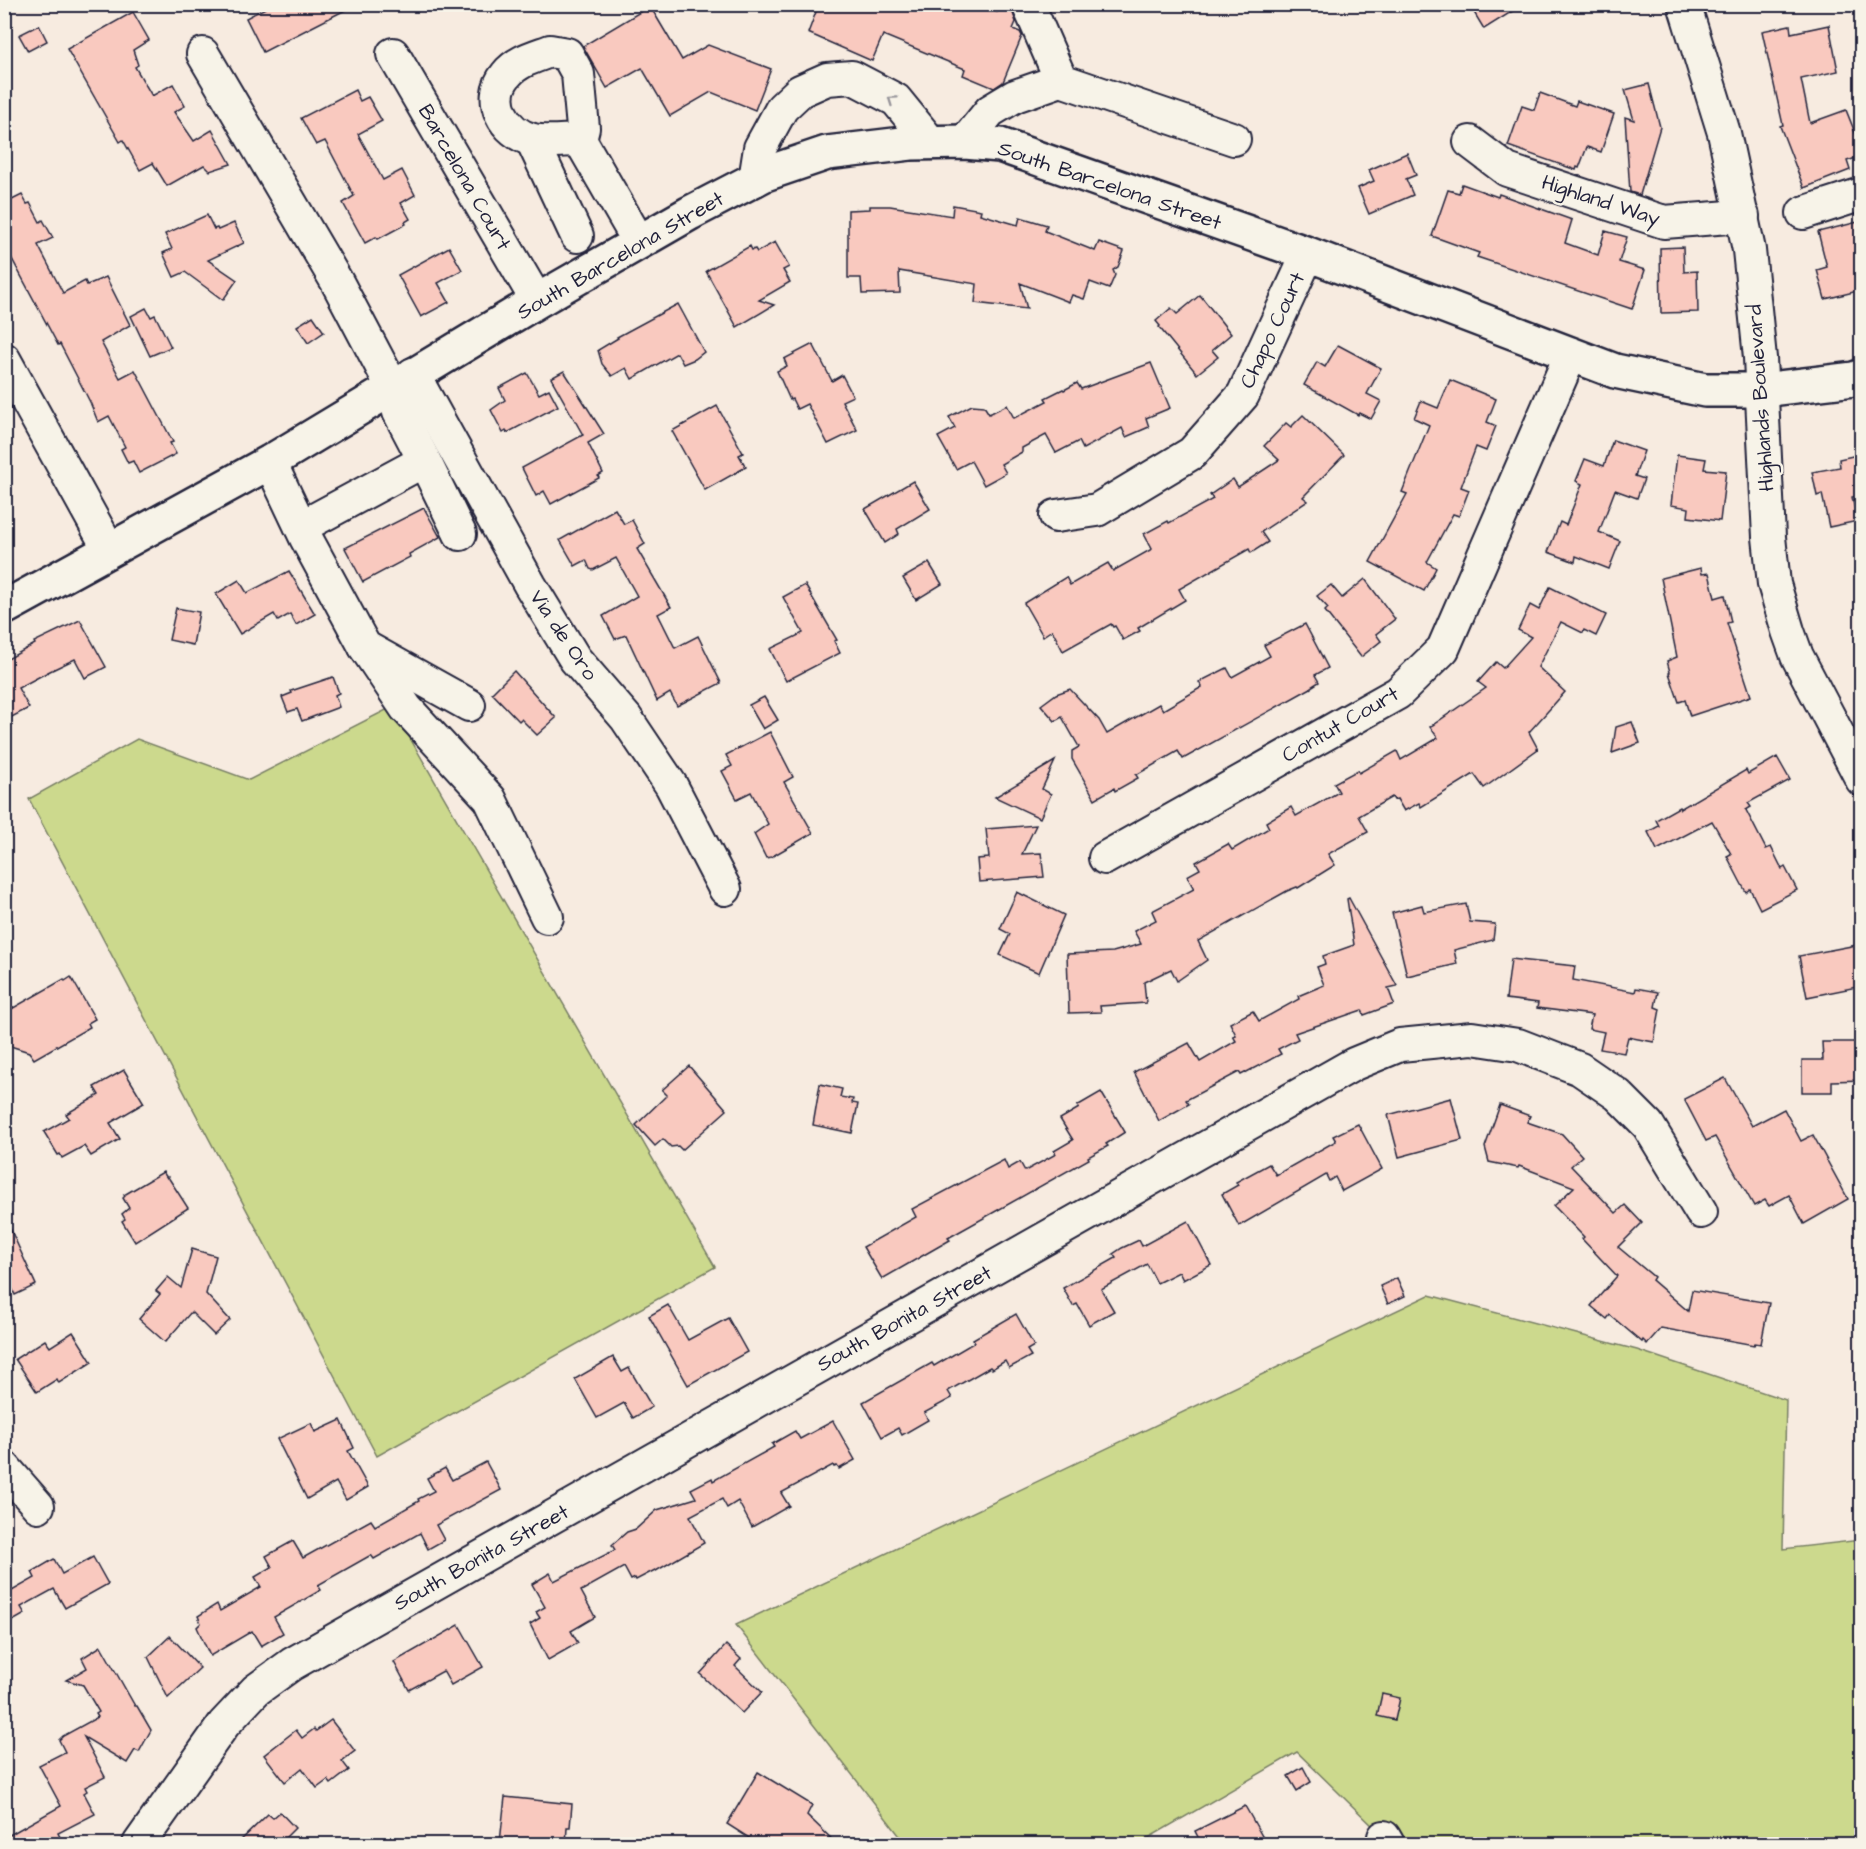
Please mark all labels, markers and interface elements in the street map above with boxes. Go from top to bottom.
one-way arrow [888,96,899,107]
street label: Barcelona Court [411,99,518,256]
street label: South Barcelona Street [994,134,1226,238]
street label: Highland Way [1537,168,1664,235]
street label: South Barcelona Street [511,184,730,327]
street label: Chapo Court [1233,267,1313,394]
street label: Highlands Boulevard [1739,303,1783,492]
street label: Via de Oro [523,584,605,686]
street label: Contut Court [1276,679,1405,770]
street label: South Bonita Street [811,1258,997,1379]
street label: South Bonita Street [388,1497,574,1618]

